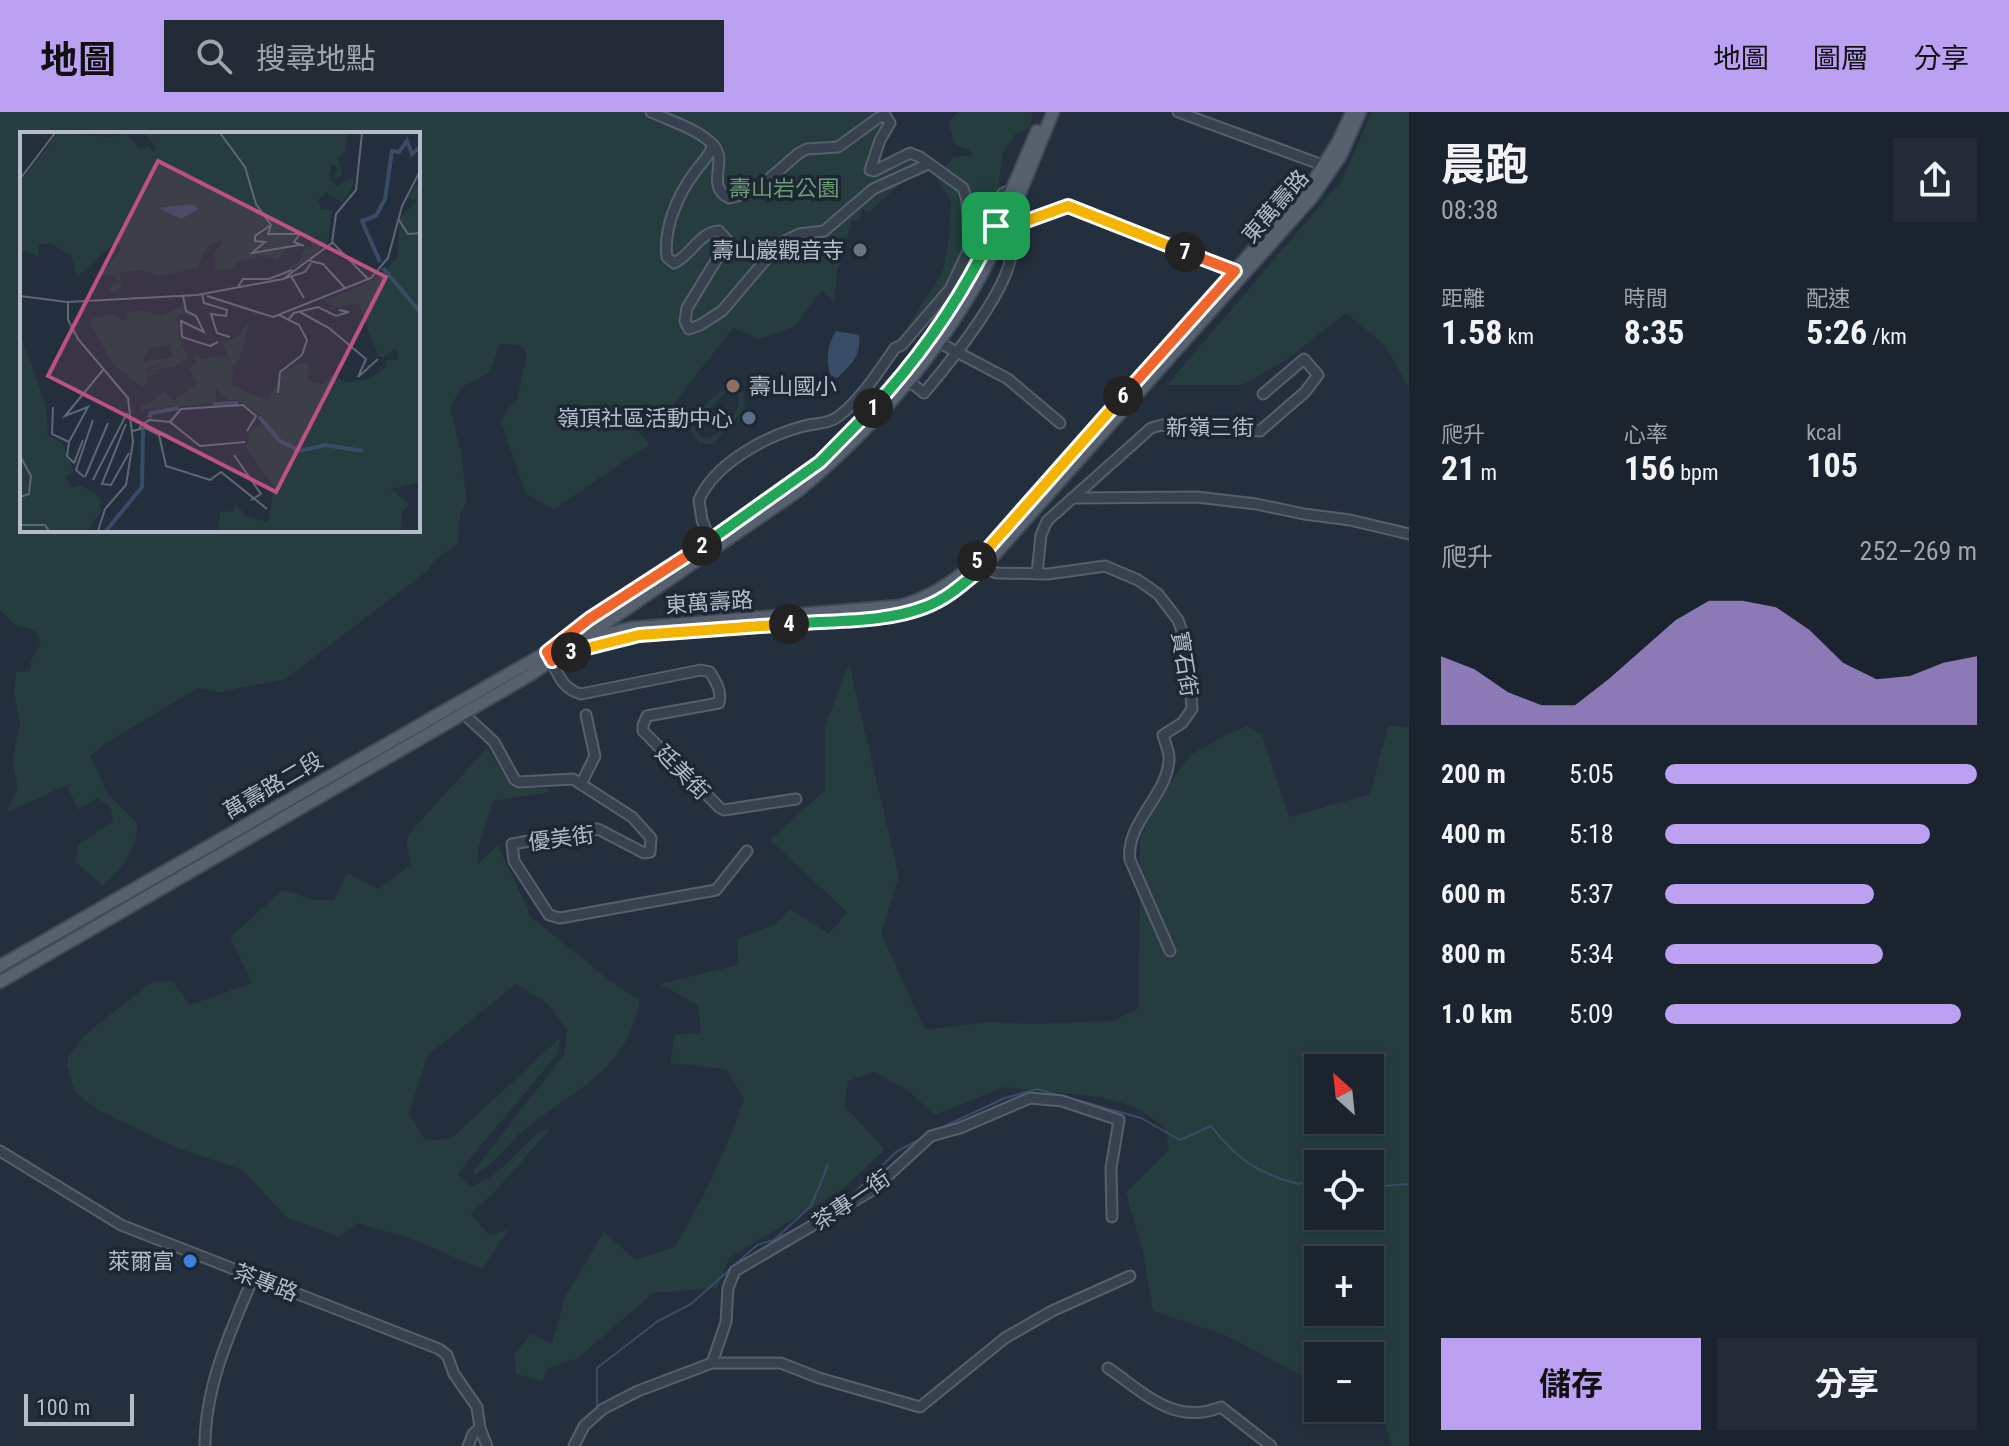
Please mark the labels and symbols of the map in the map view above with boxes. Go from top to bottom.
inset map [20,132,420,532]
street label: 東萬壽路 [1237,165,1314,248]
park label: 壽山岩公園 [729,176,839,201]
pin [962,192,1030,260]
pin: 7 [1165,232,1205,272]
place label: 壽山巖觀音寺 [712,238,844,263]
marker: 壽山巖觀音寺 [851,241,869,259]
place label: 壽山國小 [749,374,837,399]
pin: 6 [1103,376,1143,416]
marker: 壽山國小 [724,377,742,395]
pin: 1 [853,388,893,428]
place label: 嶺頂社區活動中心 [557,406,733,431]
marker: 嶺頂社區活動中心 [740,409,758,427]
street label: 新嶺三街 [1166,415,1254,440]
pin: 2 [682,526,722,566]
pin: 5 [957,541,997,581]
street label: 東萬壽路 [664,587,754,618]
pin: 4 [769,604,809,644]
street label: 寶石街 [1167,630,1202,699]
pin: 3 [551,632,591,672]
street label: 廷美街 [650,740,715,805]
street label: 萬壽路二段 [219,747,327,824]
street label: 優美街 [527,822,595,855]
north arrow [1304,1054,1384,1134]
street label: 茶專一街 [808,1165,895,1235]
place label: 萊爾富 [108,1249,174,1274]
marker: 萊爾富 [181,1252,199,1270]
street label: 茶專路 [231,1259,301,1306]
scale bar [24,1390,134,1426]

